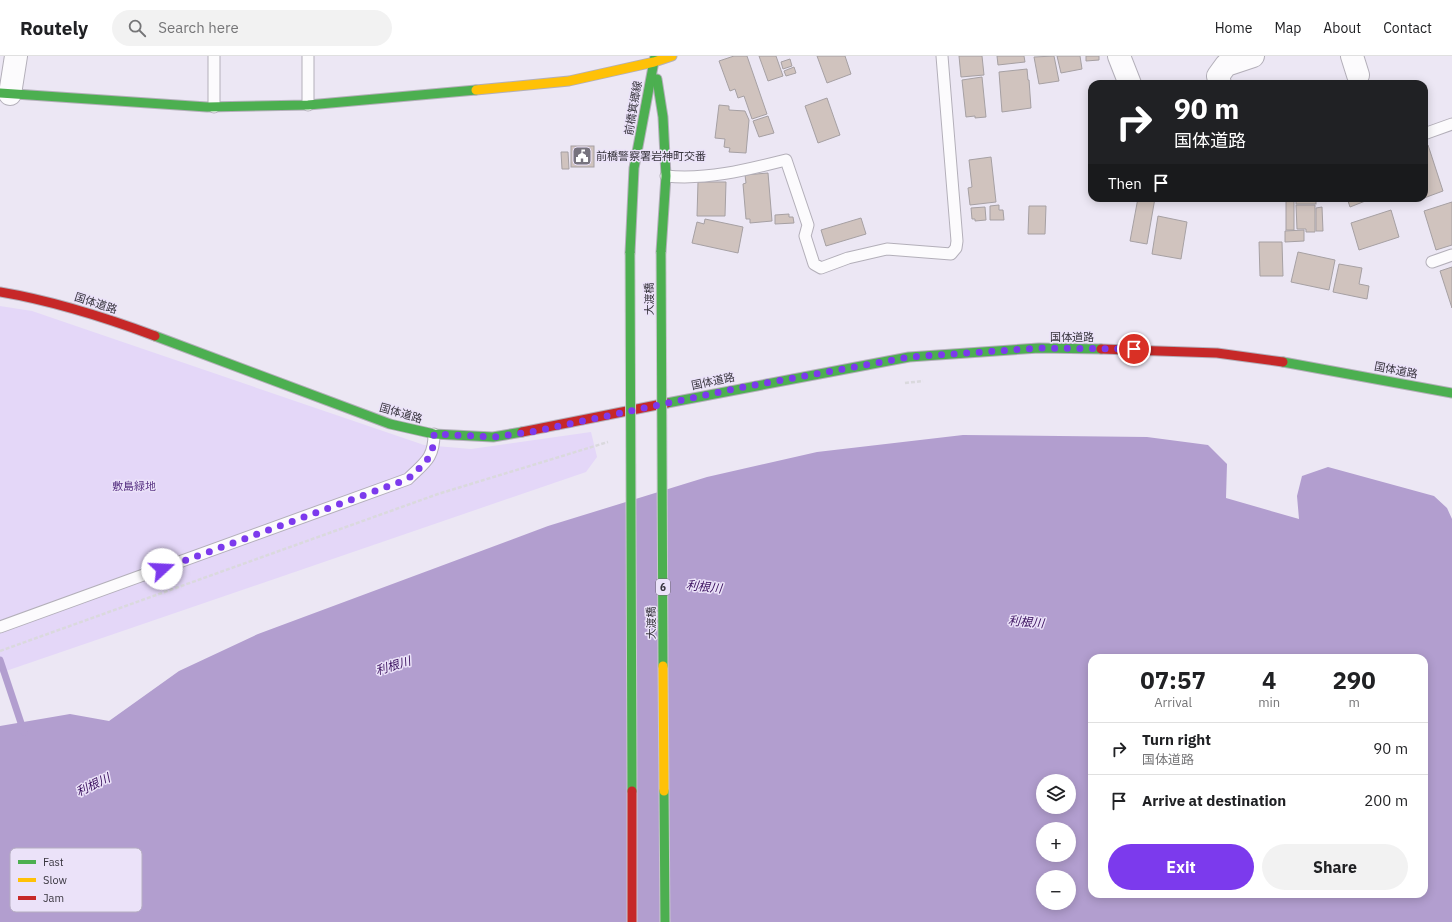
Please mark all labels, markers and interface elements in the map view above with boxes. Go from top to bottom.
search box [112,10,392,46]
text: Routely [20,16,88,40]
icon: search [126,17,148,39]
text: Search here [158,18,239,37]
text: Home [1215,19,1252,37]
text: Map [1274,19,1301,37]
text: About [1323,19,1361,37]
text: Contact [1383,19,1432,37]
street label: 前橋箕郷線 [621,80,645,136]
text: 90 m [1174,90,1239,127]
icon: right [1108,96,1160,148]
text: 国体道路 [1174,129,1246,152]
public building icon: 前橋警察署岩神町交番 [571,145,593,167]
place label: 前橋警察署岩神町交番 [596,149,706,163]
icon: arrive [1150,172,1172,194]
text: Then [1108,174,1142,193]
street label: 大渡橋 [642,283,656,316]
street label: 国体道路 [73,290,119,316]
street label: 国体道路 [1050,330,1094,344]
pin [1117,332,1151,366]
icon: arrive [1123,338,1145,360]
street label: 国体道路 [1373,359,1419,381]
street label: 国体道路 [690,370,736,392]
street label: 国体道路 [378,400,424,426]
park label: 敷島緑地 [112,479,156,493]
position arrow [141,548,183,590]
water label: 利根川 [685,577,725,596]
road number: 6 [656,579,670,595]
street label: 大渡橋 [644,607,658,640]
water label: 利根川 [1007,612,1047,631]
water label: 利根川 [373,653,414,678]
text: 07:57 [1140,664,1206,696]
text: 4 [1262,664,1276,696]
text: 290 [1332,664,1376,696]
text: Arrival [1154,694,1192,711]
text: min [1258,694,1280,711]
text: m [1348,694,1360,711]
text: Turn right [1142,730,1211,749]
icon: right [1108,738,1130,760]
text: 90 m [1373,739,1408,758]
text: 国体道路 [1142,751,1194,768]
water label: 利根川 [73,769,114,799]
map controls [1036,774,1076,910]
button: layers [1036,774,1076,814]
icon: arrive [1108,790,1130,812]
text: Arrive at destination [1142,791,1286,810]
text: 200 m [1364,791,1408,810]
button: + [1036,822,1076,862]
button: Exit [1108,844,1254,890]
button: Share [1262,844,1408,890]
legend [10,848,142,912]
text: Fast [43,855,64,869]
button: − [1036,870,1076,910]
text: Slow [43,873,67,887]
text: Jam [43,891,64,905]

